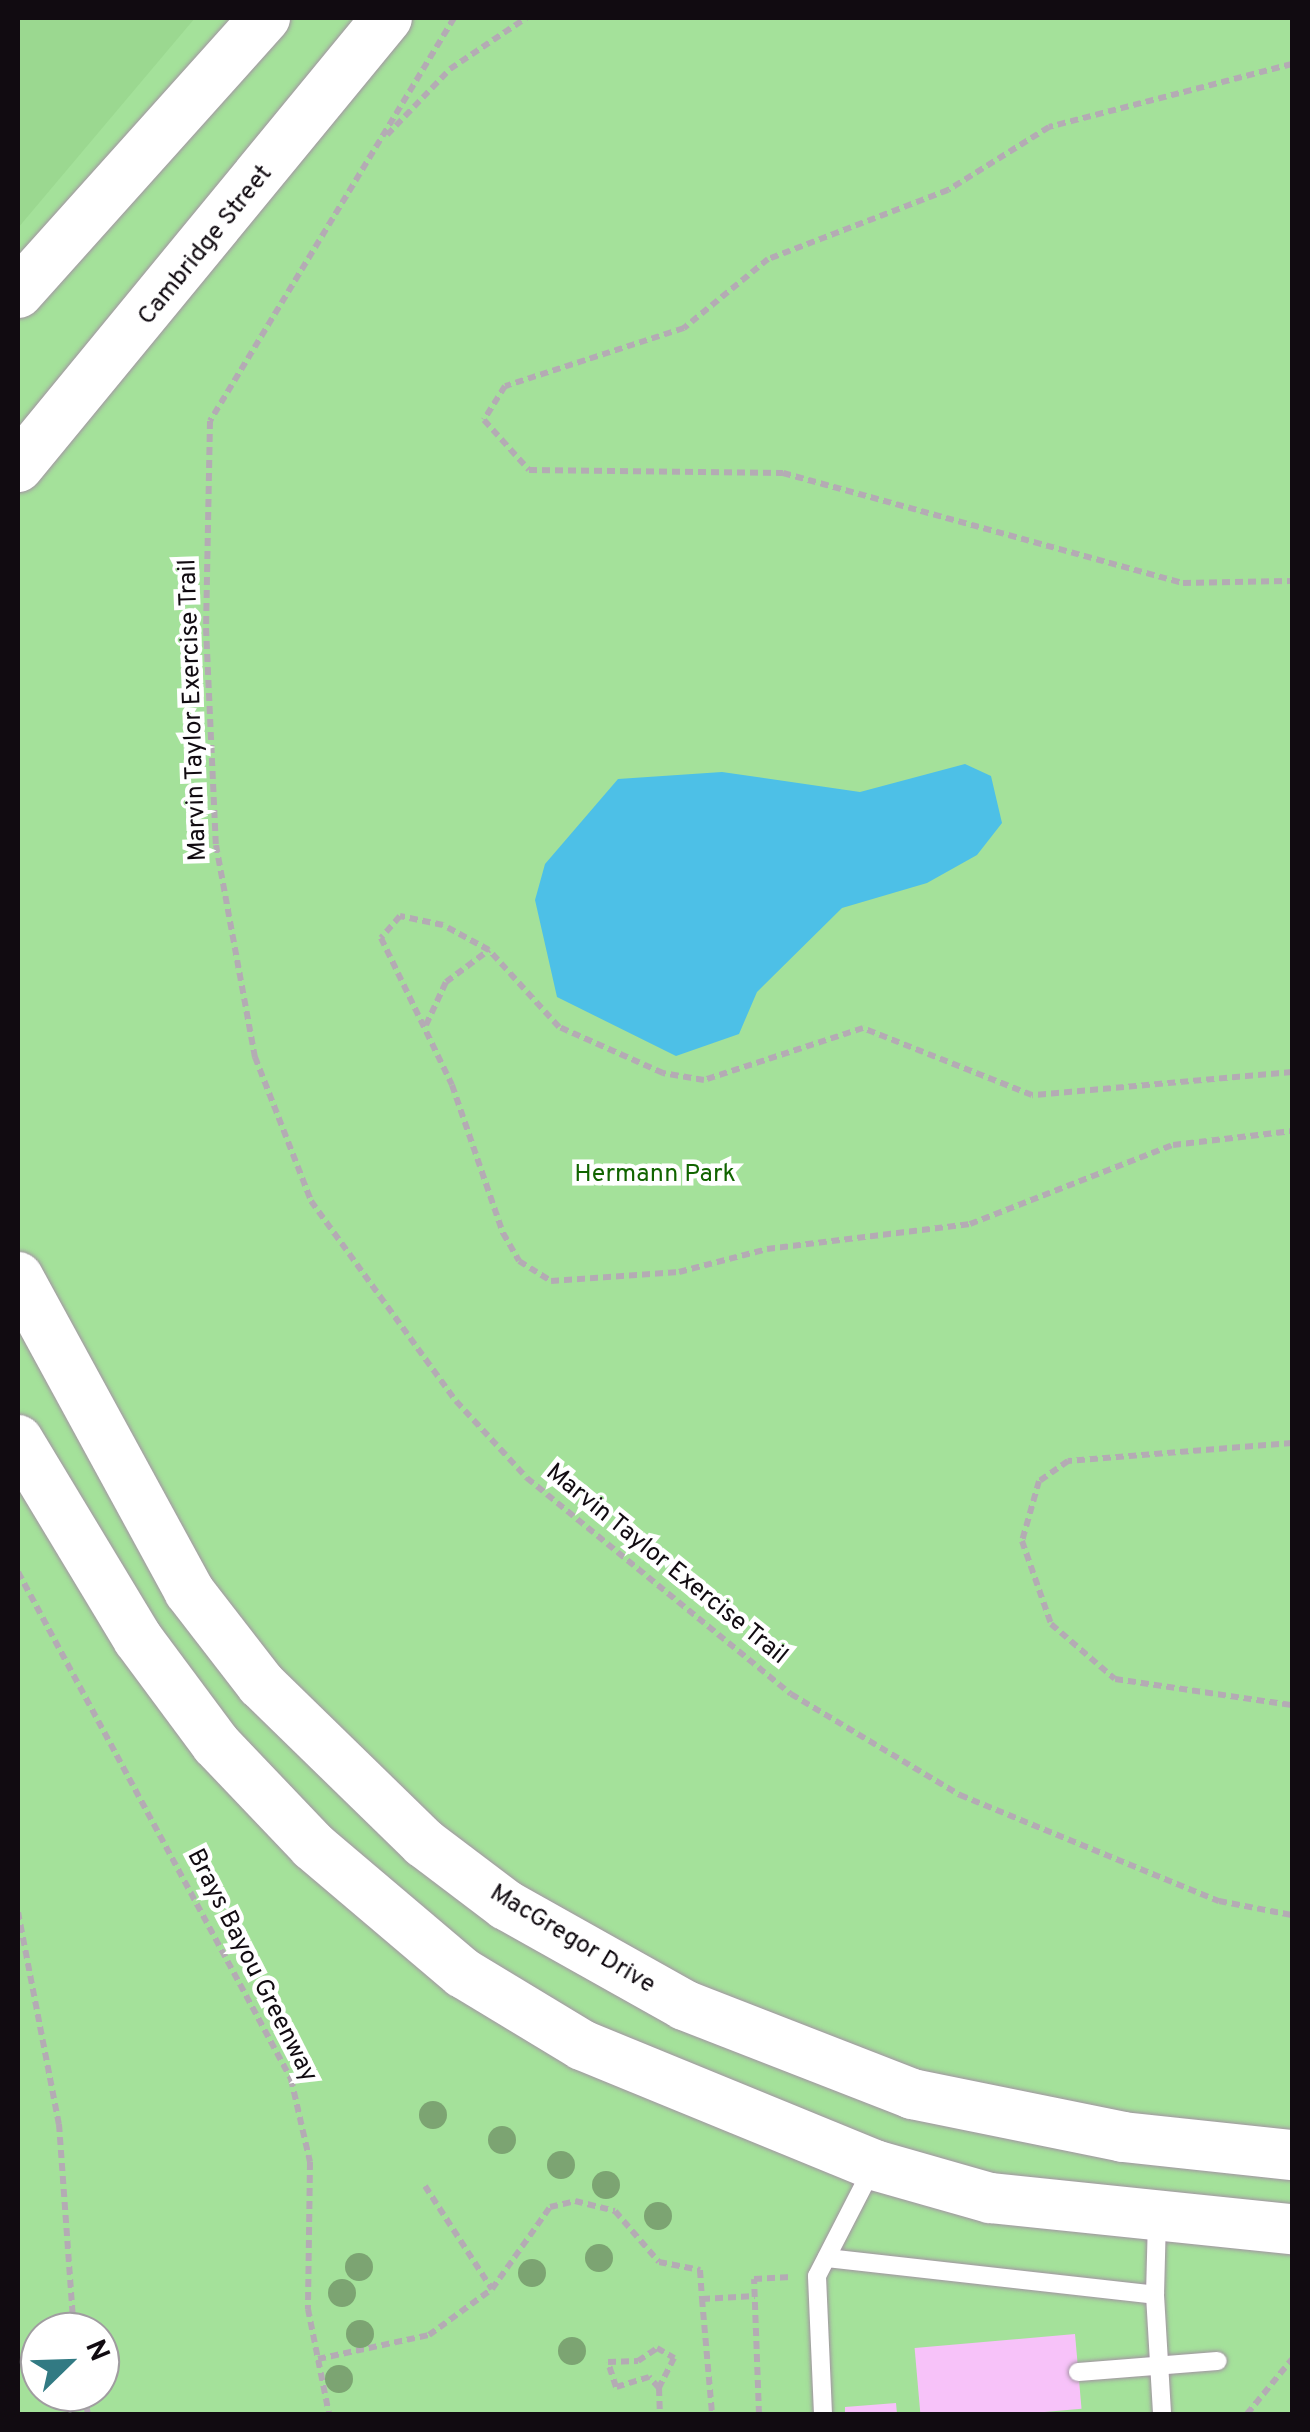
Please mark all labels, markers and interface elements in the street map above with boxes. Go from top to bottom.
street label: Cambridge Street [132,160,280,332]
street label: Marvin Taylor Exercise Trail [174,557,214,863]
park label: Hermann Park [574,1160,736,1190]
street label: Marvin Taylor Exercise Trail [538,1458,794,1672]
street label: Brays Bayou Greenway [179,1844,323,2088]
street label: MacGregor Drive [484,1879,660,2001]
north arrow [20,2312,120,2412]
text: N [75,2335,116,2367]

